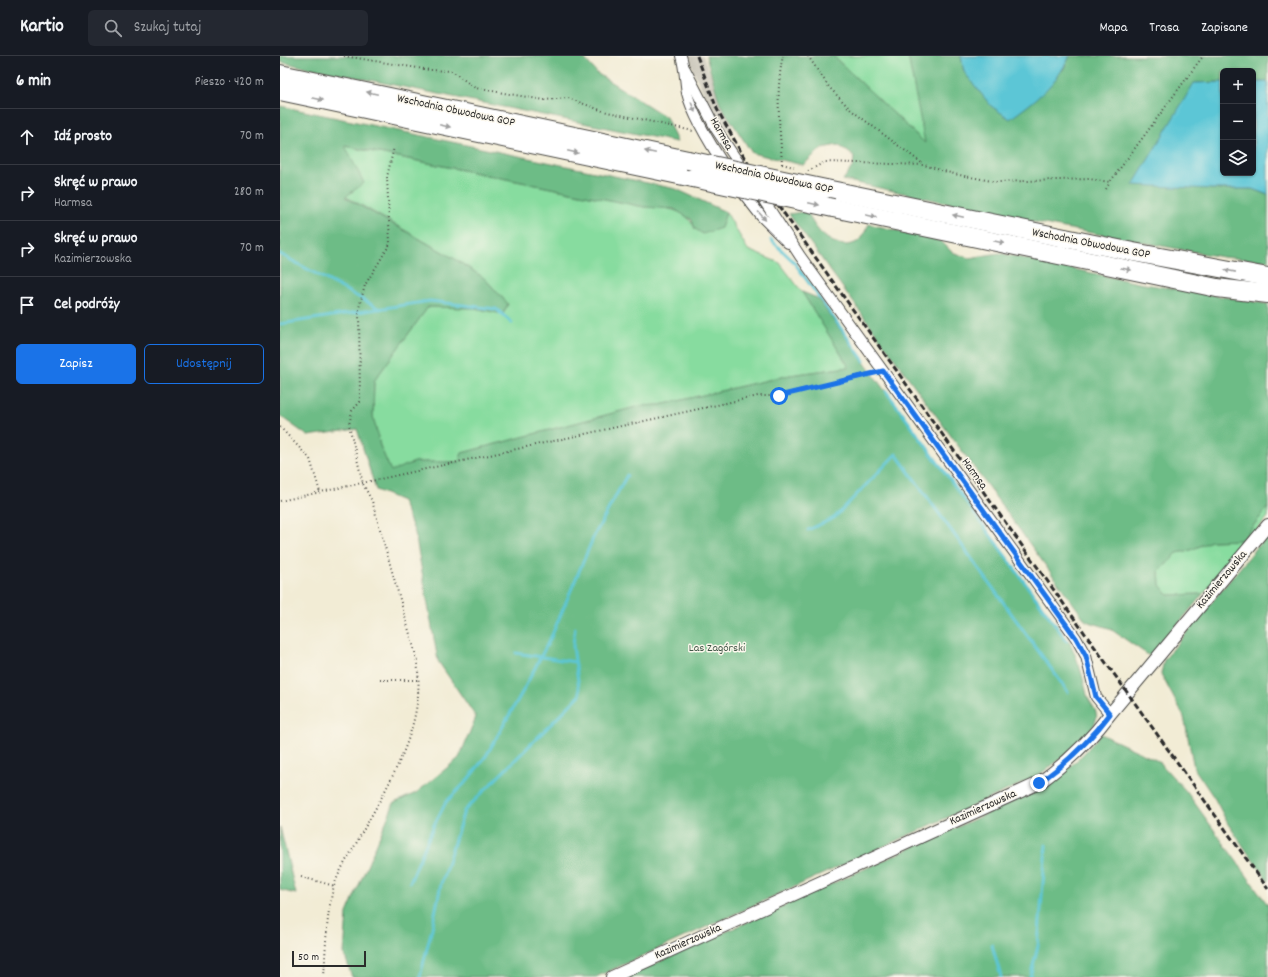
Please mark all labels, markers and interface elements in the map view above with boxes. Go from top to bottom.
search box [88,10,368,46]
text: Kartio [20,14,64,41]
icon: search [102,17,124,39]
text: Szukaj tutaj [134,17,202,39]
text: Mapa [1100,18,1127,38]
text: Trasa [1149,18,1179,38]
text: Zapisane [1201,18,1248,38]
map controls [1220,68,1256,176]
button: + [1220,68,1256,104]
text: 6 min [16,70,51,94]
text: Pieszo · 420 m [195,73,264,92]
one-way arrow [366,90,378,96]
street label: Wschodnia Obwodowa GOP [396,90,517,132]
one-way arrow [312,97,324,103]
one-way arrow [690,101,696,113]
button: − [1220,104,1256,140]
street label: Harmsa [705,115,737,154]
one-way arrow [439,123,452,129]
icon: ahead [16,126,38,148]
text: Idź prosto [54,126,112,148]
text: 70 m [240,127,264,146]
button: layers [1220,140,1256,176]
one-way arrow [644,149,656,155]
one-way arrow [567,150,579,156]
street label: Wschodnia Obwodowa GOP [714,157,835,199]
text: Skręć w prawo [54,172,137,194]
icon: right [16,182,38,204]
text: 280 m [234,183,264,202]
text: Harmsa [54,194,92,213]
one-way arrow [807,201,820,207]
one-way arrow [757,211,766,222]
one-way arrow [865,213,877,219]
one-way arrow [951,213,964,219]
street label: Wschodnia Obwodowa GOP [1030,224,1152,264]
text: Skręć w prawo [54,228,137,250]
icon: right [16,238,38,260]
text: 70 m [240,239,264,258]
one-way arrow [992,240,1005,246]
text: Kazimierzowska [54,250,131,269]
one-way arrow [1120,266,1132,272]
one-way arrow [1223,267,1236,273]
icon: arrive [16,294,38,316]
text: Cel podróży [54,294,120,316]
button: Zapisz [16,344,136,384]
button: Udostępnij [144,344,264,384]
route start [770,387,788,405]
street label: Harmsa [957,455,991,494]
street label: Kazimierzowska [1193,547,1252,613]
park label: Las Zagórski [689,640,745,657]
route end [1030,774,1048,792]
street label: Kazimierzowska [947,786,1019,830]
street label: Kazimierzowska [652,920,724,964]
scale bar [292,949,366,968]
text: 50 m [298,950,319,966]

